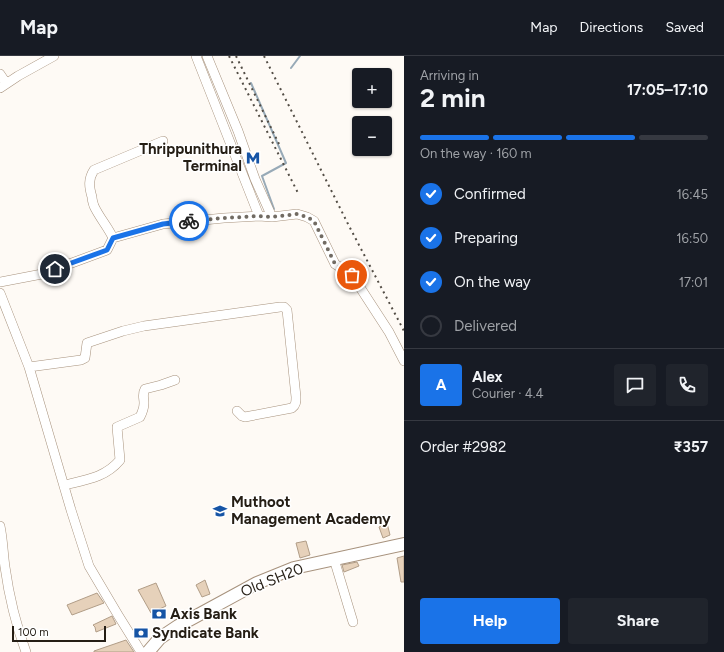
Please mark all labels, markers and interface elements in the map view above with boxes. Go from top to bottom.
text: Map [20,16,58,39]
text: Map [530,19,558,36]
text: Directions [580,19,643,36]
text: Saved [665,19,704,36]
map controls [352,68,392,156]
button: + [352,68,392,108]
text: Arriving in [420,68,479,83]
text: 17:05–17:10 [627,81,708,99]
text: 2 min [420,82,486,114]
button: − [352,116,392,156]
place label: Thrippunithura Terminal [139,140,242,175]
text: On the way · 160 m [420,146,532,161]
metro station icon: Thrippunithura Terminal [245,150,261,166]
icon: check [420,183,442,205]
text: Confirmed [454,185,526,203]
text: 16:45 [676,187,708,202]
courier [169,201,209,241]
icon: bike [178,210,200,232]
icon: check [420,227,442,249]
text: Preparing [454,229,518,247]
text: 16:50 [676,231,708,246]
pin [38,252,72,286]
icon: home [44,258,66,280]
pin [335,258,369,292]
icon: bag [341,264,363,286]
icon: check [420,271,442,293]
text: On the way [454,273,531,291]
text: 17:01 [679,275,708,290]
text: Delivered [454,317,517,335]
button: chat [614,364,656,406]
button: phone [666,364,708,406]
text: Alex [472,368,502,386]
text: A [436,376,446,394]
text: Courier · 4.4 [472,386,544,401]
text: Order #2982 [420,438,506,456]
text: ₹357 [674,438,708,456]
place label: Muthoot Management Academy [231,493,391,528]
school or university icon: Muthoot Management Academy [212,503,228,519]
street label: Old SH20 [238,559,306,601]
button: Help [420,598,560,644]
button: Share [568,598,708,644]
place label: Axis Bank [170,605,237,623]
bank icon: Axis Bank [151,606,167,622]
scale bar [12,624,106,643]
place label: Syndicate Bank [152,624,259,642]
bank icon: Syndicate Bank [133,625,149,641]
text: 100 m [18,626,49,639]

